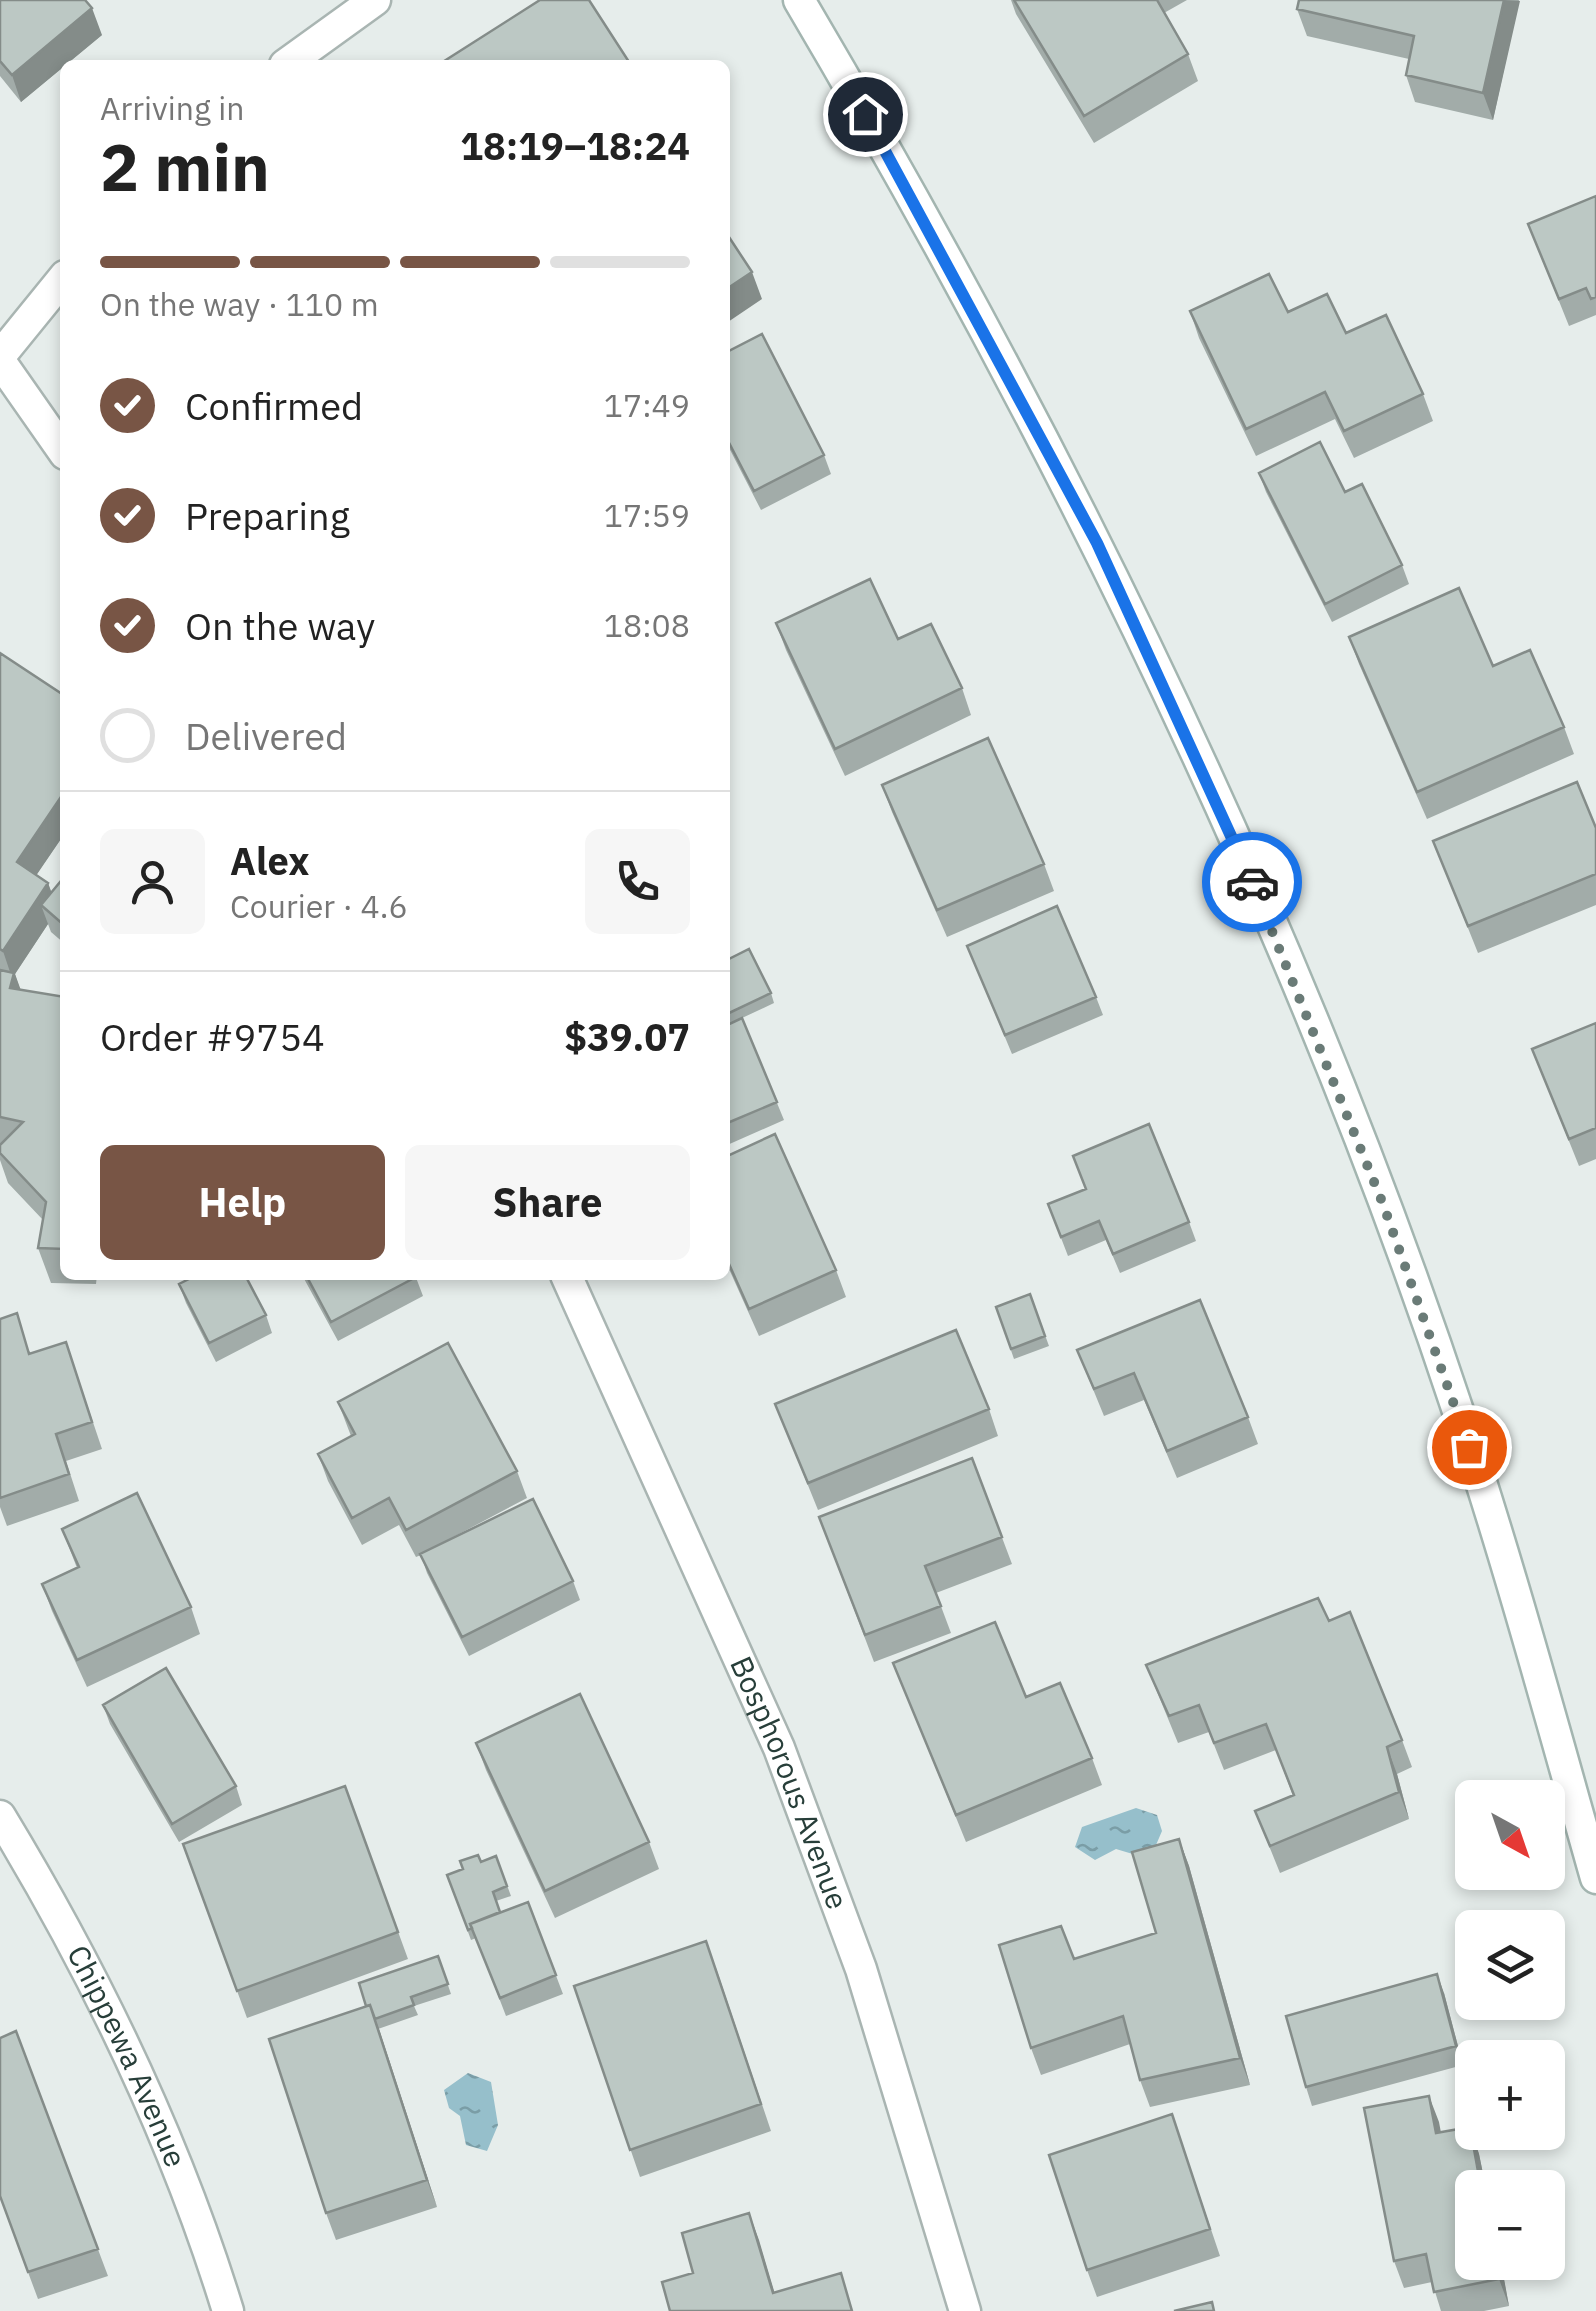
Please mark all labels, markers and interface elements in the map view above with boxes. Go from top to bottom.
pin [823,72,908,157]
text: Arriving in [100,87,245,129]
icon: home [838,87,893,142]
text: 18:19–18:24 [460,121,690,170]
text: 2 min [100,124,270,209]
text: On the way · 110 m [100,283,379,325]
icon: check [100,378,155,433]
text: Confirmed [185,381,363,430]
text: 17:49 [604,384,690,426]
icon: check [100,488,155,543]
text: Preparing [185,491,350,540]
text: 17:59 [604,494,690,536]
icon: check [100,598,155,653]
text: On the way [185,601,375,650]
text: 18:08 [604,604,690,646]
text: Delivered [185,711,347,760]
button: person [100,829,205,934]
button: phone [585,829,690,934]
courier [1202,832,1302,932]
text: Alex [230,836,310,885]
icon: car [1225,855,1280,910]
text: Courier · 4.6 [230,885,408,927]
text: Order #9754 [100,1012,325,1061]
text: $39.07 [564,1012,690,1061]
button: Help [100,1145,385,1260]
button: Share [405,1145,690,1260]
pin [1427,1405,1512,1490]
icon: bag [1442,1420,1497,1475]
street label: Bosphorous Avenue [722,1650,858,1914]
north arrow [1455,1780,1565,1890]
map controls [1455,1780,1565,2280]
button: layers [1455,1910,1565,2020]
street label: Chippewa Avenue [59,1938,196,2172]
button: + [1455,2040,1565,2150]
button: − [1455,2170,1565,2280]

